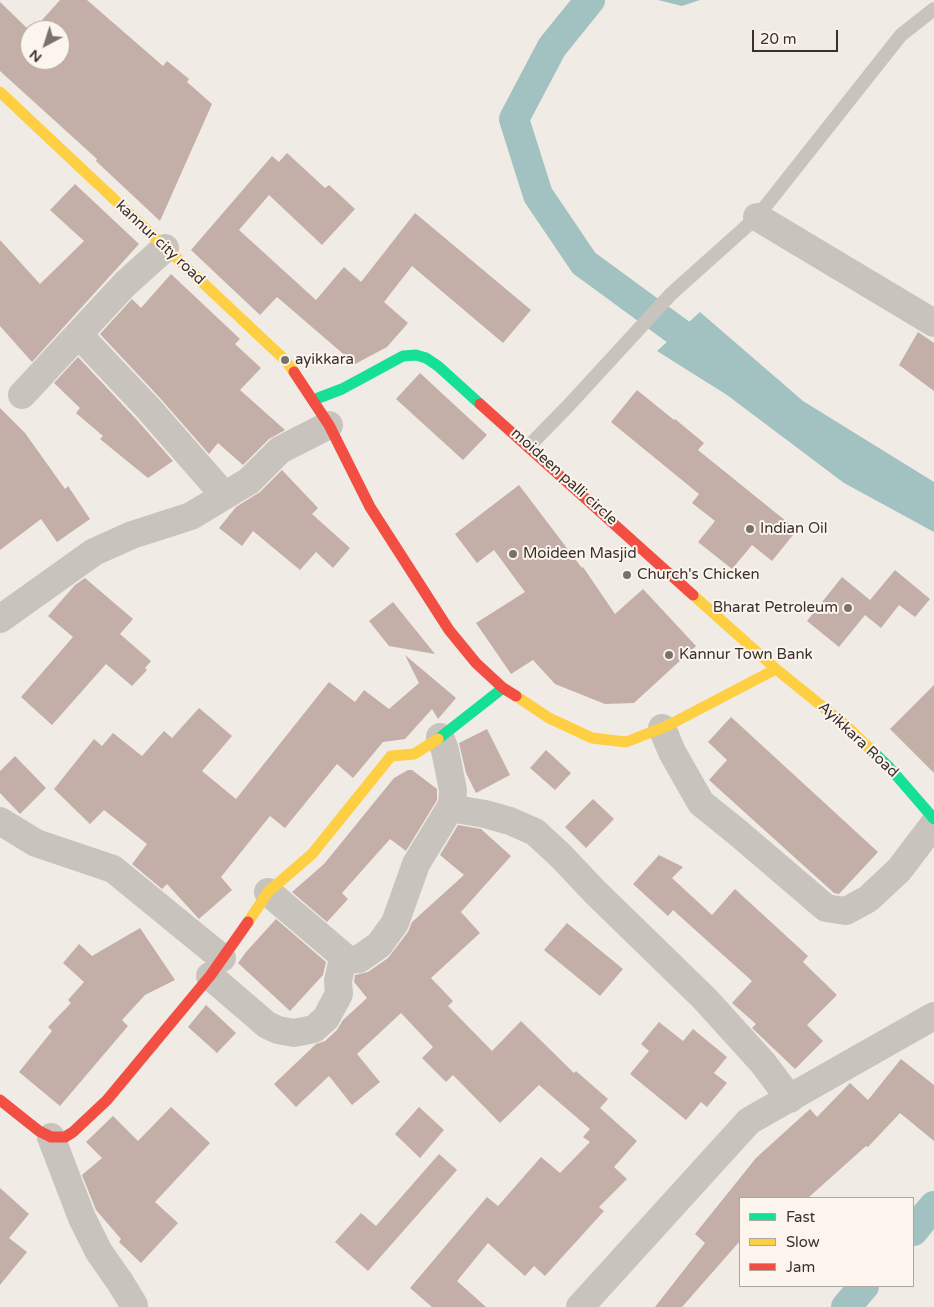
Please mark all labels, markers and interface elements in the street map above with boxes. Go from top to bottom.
north arrow [20,20,70,70]
scale bar [754,20,840,52]
text: 20 m [760,30,797,48]
text: N [26,46,45,66]
street label: kannur city road [112,197,208,289]
place label: ayikkara [295,351,354,369]
marker: ayikkara [279,354,291,366]
street label: moideen palli circle [507,425,621,529]
place label: Indian Oil [760,520,827,538]
marker: Indian Oil [744,523,756,535]
place label: Moideen Masjid [523,545,637,563]
marker: Moideen Masjid [507,548,519,560]
place label: Church's Chicken [637,566,760,584]
marker: Church's Chicken [621,569,633,581]
place label: Bharat Petroleum [713,599,838,617]
marker: Bharat Petroleum [842,602,854,614]
place label: Kannur Town Bank [679,646,813,664]
marker: Kannur Town Bank [663,649,675,661]
street label: Ayikkara Road [814,698,902,782]
legend [739,1197,914,1287]
text: Fast [786,1208,815,1226]
text: Slow [786,1233,820,1251]
text: Jam [786,1258,815,1276]

